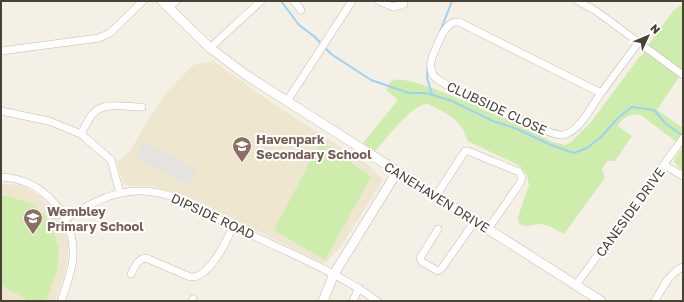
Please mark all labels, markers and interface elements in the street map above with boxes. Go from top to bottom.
north arrow [628,16,668,56]
text: N [648,21,663,36]
street label: CLUBSIDE CLOSE [445,78,550,138]
place label: Havenpark Secondary School [256,131,372,162]
school or university icon: Havenpark Secondary School [231,135,253,163]
street label: CANEHAVEN DRIVE [381,158,493,236]
street label: CANESIDE DRIVE [592,164,668,260]
street label: DIPSIDE ROAD [169,190,257,242]
place label: Wembley Primary School [47,203,144,234]
school or university icon: Wembley Primary School [22,207,44,235]

